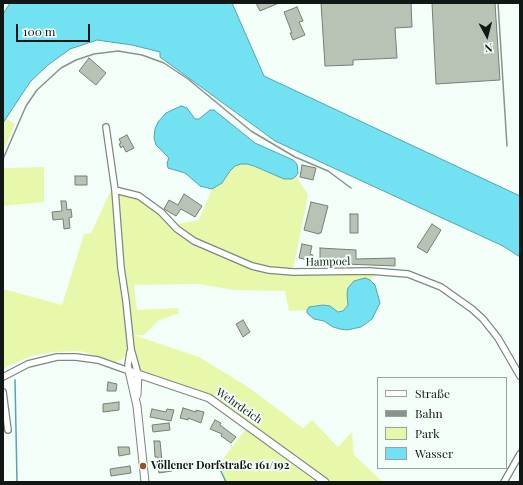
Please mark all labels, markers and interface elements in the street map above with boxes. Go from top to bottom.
scale bar [18,16,92,42]
north arrow [467,16,507,56]
text: 100 m [23,23,55,39]
text: N [484,40,493,56]
street label: Hampoel [306,255,350,269]
legend [377,377,507,469]
street label: Wehrdeich [214,385,264,427]
text: Straße [415,385,450,401]
text: Bahn [415,405,443,421]
text: Park [415,425,440,441]
text: Wasser [415,445,453,461]
place label: Völlener Dorfstraße 161/192 [151,459,289,473]
marker: Völlener Dorfstraße 161/192 [138,461,148,471]

